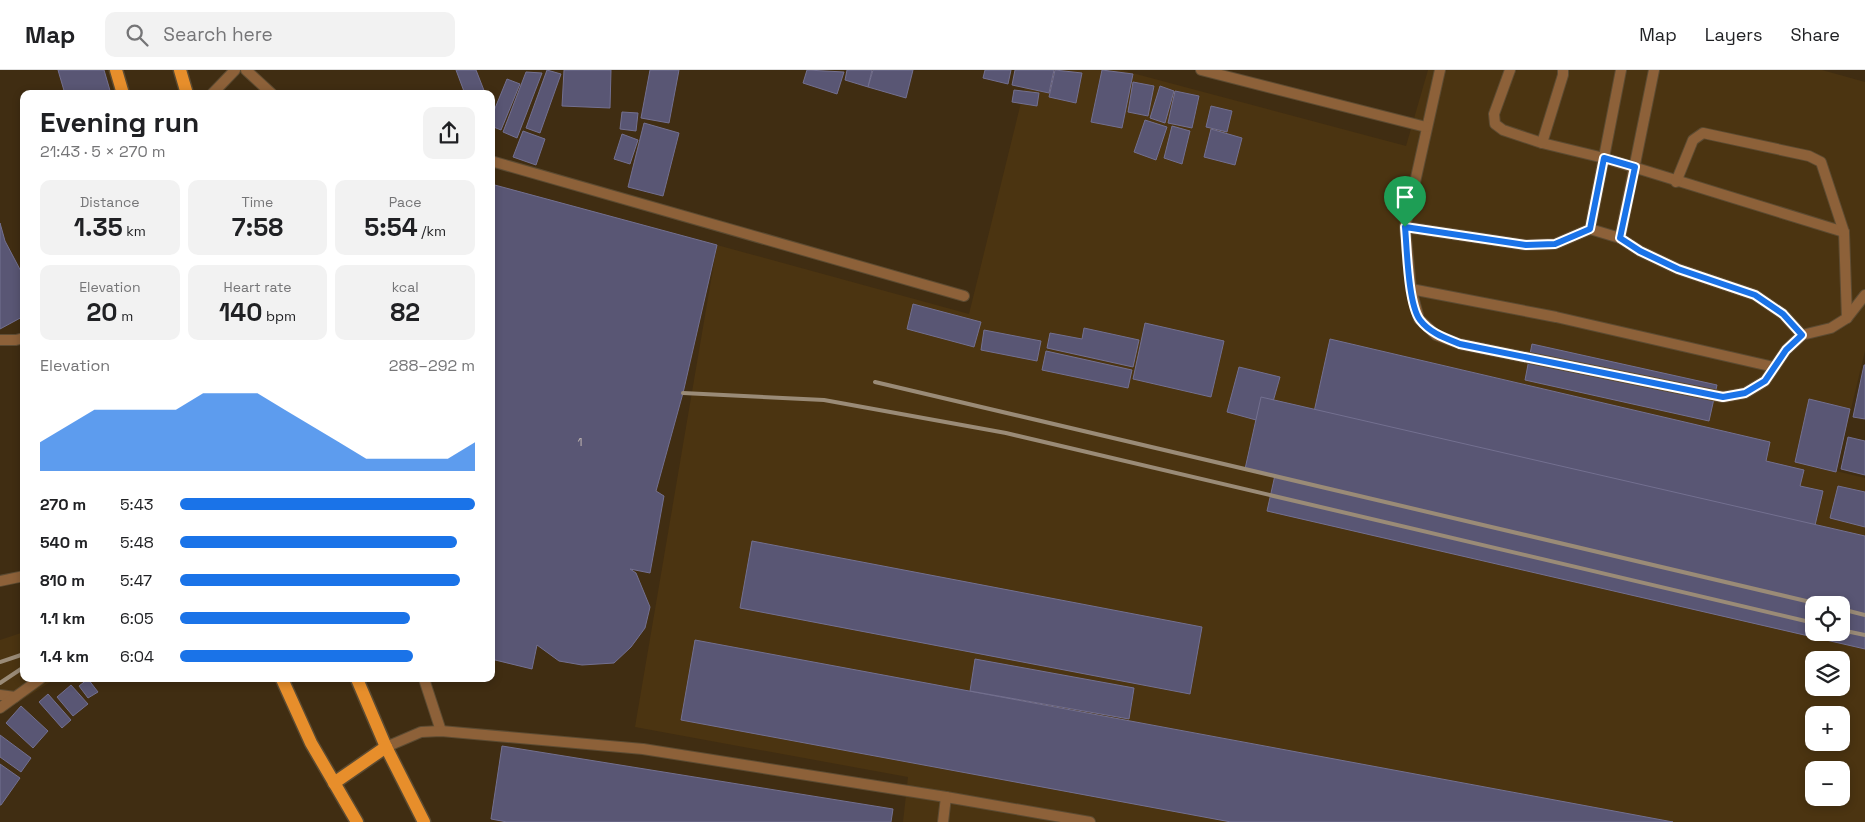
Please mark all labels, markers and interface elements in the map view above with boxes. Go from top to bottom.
search box [105,12,455,57]
text: Map [25,19,75,50]
icon: search [123,21,151,49]
text: Search here [163,22,273,47]
text: Map [1639,23,1677,46]
text: Layers [1705,23,1762,46]
text: Share [1790,23,1840,46]
text: Evening run [40,104,199,140]
button: share [423,107,475,159]
text: 21:43 · 5 × 270 m [40,141,166,162]
pin [1384,176,1426,227]
icon: arrive [1391,183,1419,211]
text: Distance [80,193,140,211]
text: Time [242,193,273,211]
text: Pace [389,193,422,211]
text: 1.35 [74,211,123,243]
text: 7:58 [232,211,283,243]
text: 5:54 [364,211,418,243]
text: km [123,222,146,240]
text: /km [418,222,446,240]
text: Elevation [79,278,141,296]
text: Heart rate [224,278,291,296]
text: kcal [392,278,419,296]
text: 20 [86,296,118,328]
text: 140 [219,296,262,328]
text: 82 [390,296,420,328]
text: m [118,307,133,325]
text: bpm [262,307,296,325]
text: Elevation [40,355,110,376]
text: 288–292 m [389,355,475,376]
house number: 1 [577,434,583,450]
text: 270 m [40,494,86,515]
text: 5:43 [120,494,153,515]
text: 540 m [40,532,88,553]
text: 5:48 [120,532,154,553]
text: 810 m [40,570,85,591]
text: 5:47 [120,570,152,591]
map controls [1805,596,1850,806]
button: locate [1805,596,1850,641]
text: 1.1 km [40,608,85,629]
text: 6:05 [120,608,154,629]
text: 1.4 km [40,646,89,667]
text: 6:04 [120,646,154,667]
button: layers [1805,651,1850,696]
button: + [1805,706,1850,751]
button: − [1805,761,1850,806]

